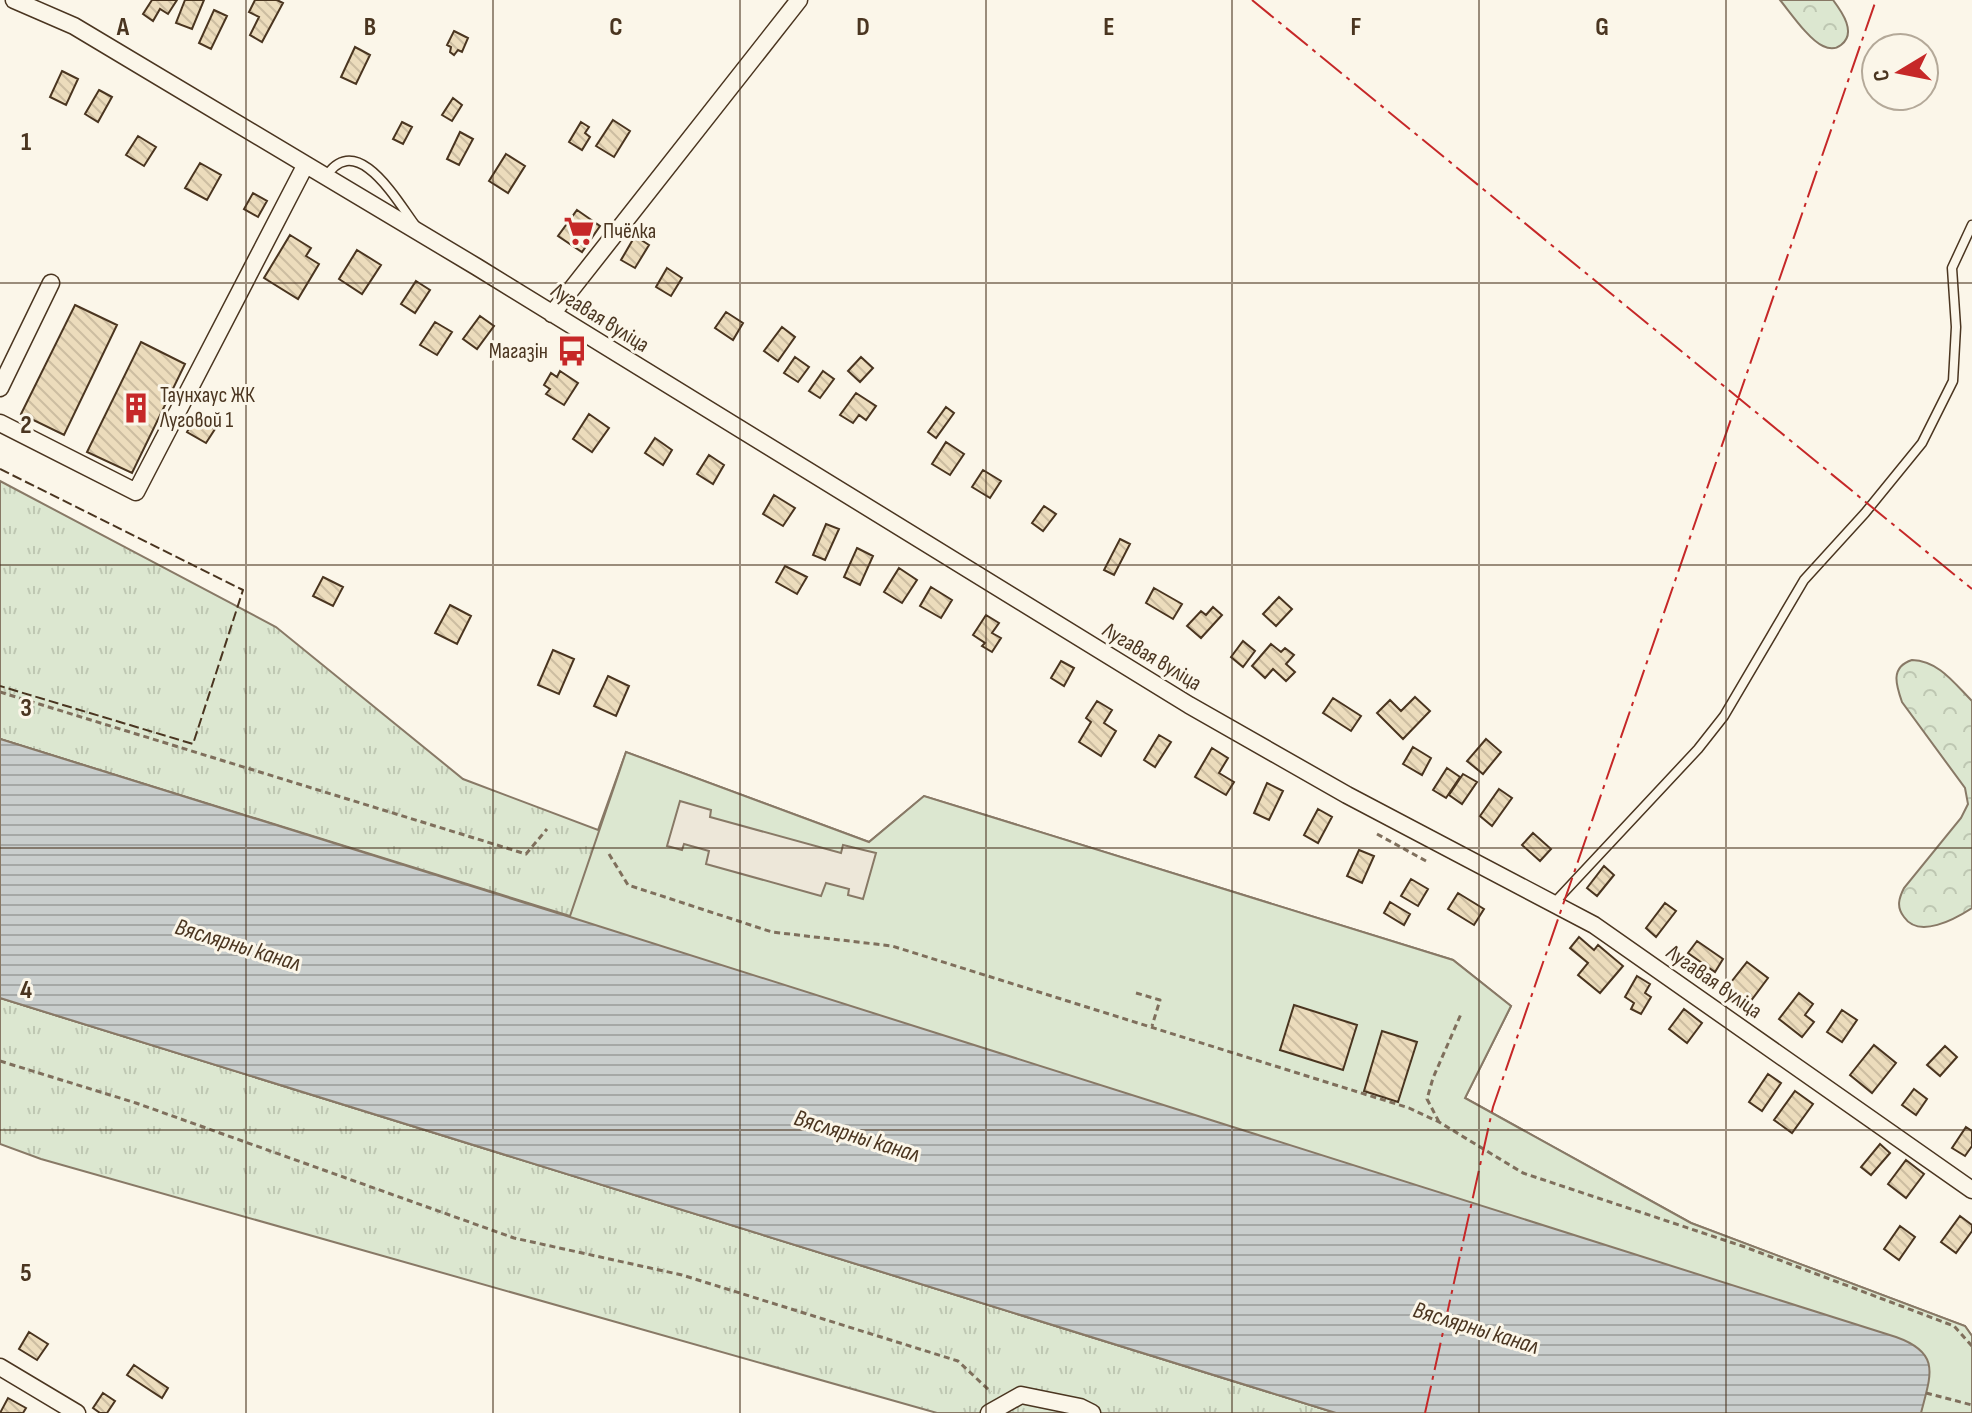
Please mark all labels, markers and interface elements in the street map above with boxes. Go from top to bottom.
text: A [116,12,130,43]
text: B [364,12,376,43]
text: C [609,12,623,43]
text: D [856,12,870,43]
text: E [1103,12,1115,43]
text: F [1351,12,1362,43]
text: G [1595,12,1609,43]
north arrow [1860,32,1940,112]
text: С [1868,67,1896,83]
text: 1 [21,127,31,158]
supermarket icon: Пчёлка [562,214,596,248]
place label: Пчёлка [603,218,656,245]
street label: Лугавая вуліца [545,277,654,359]
bus stop icon: Магазін [555,334,589,368]
place label: Магазін [489,338,548,365]
place label: Таунхаус ЖК Луговой 1 [159,382,255,434]
building icon: Таунхаус ЖК Луговой 1 [119,391,153,425]
text: 2 [20,410,32,441]
street label: Лугавая вуліца [1097,616,1206,697]
text: 3 [20,693,32,724]
water label: Вяслярны канал [172,912,304,978]
street label: Лугавая вуліца [1660,939,1767,1025]
text: 4 [20,975,32,1006]
water label: Вяслярны канал [791,1103,923,1169]
text: 5 [20,1258,32,1289]
water label: Вяслярны канал [1410,1295,1542,1361]

